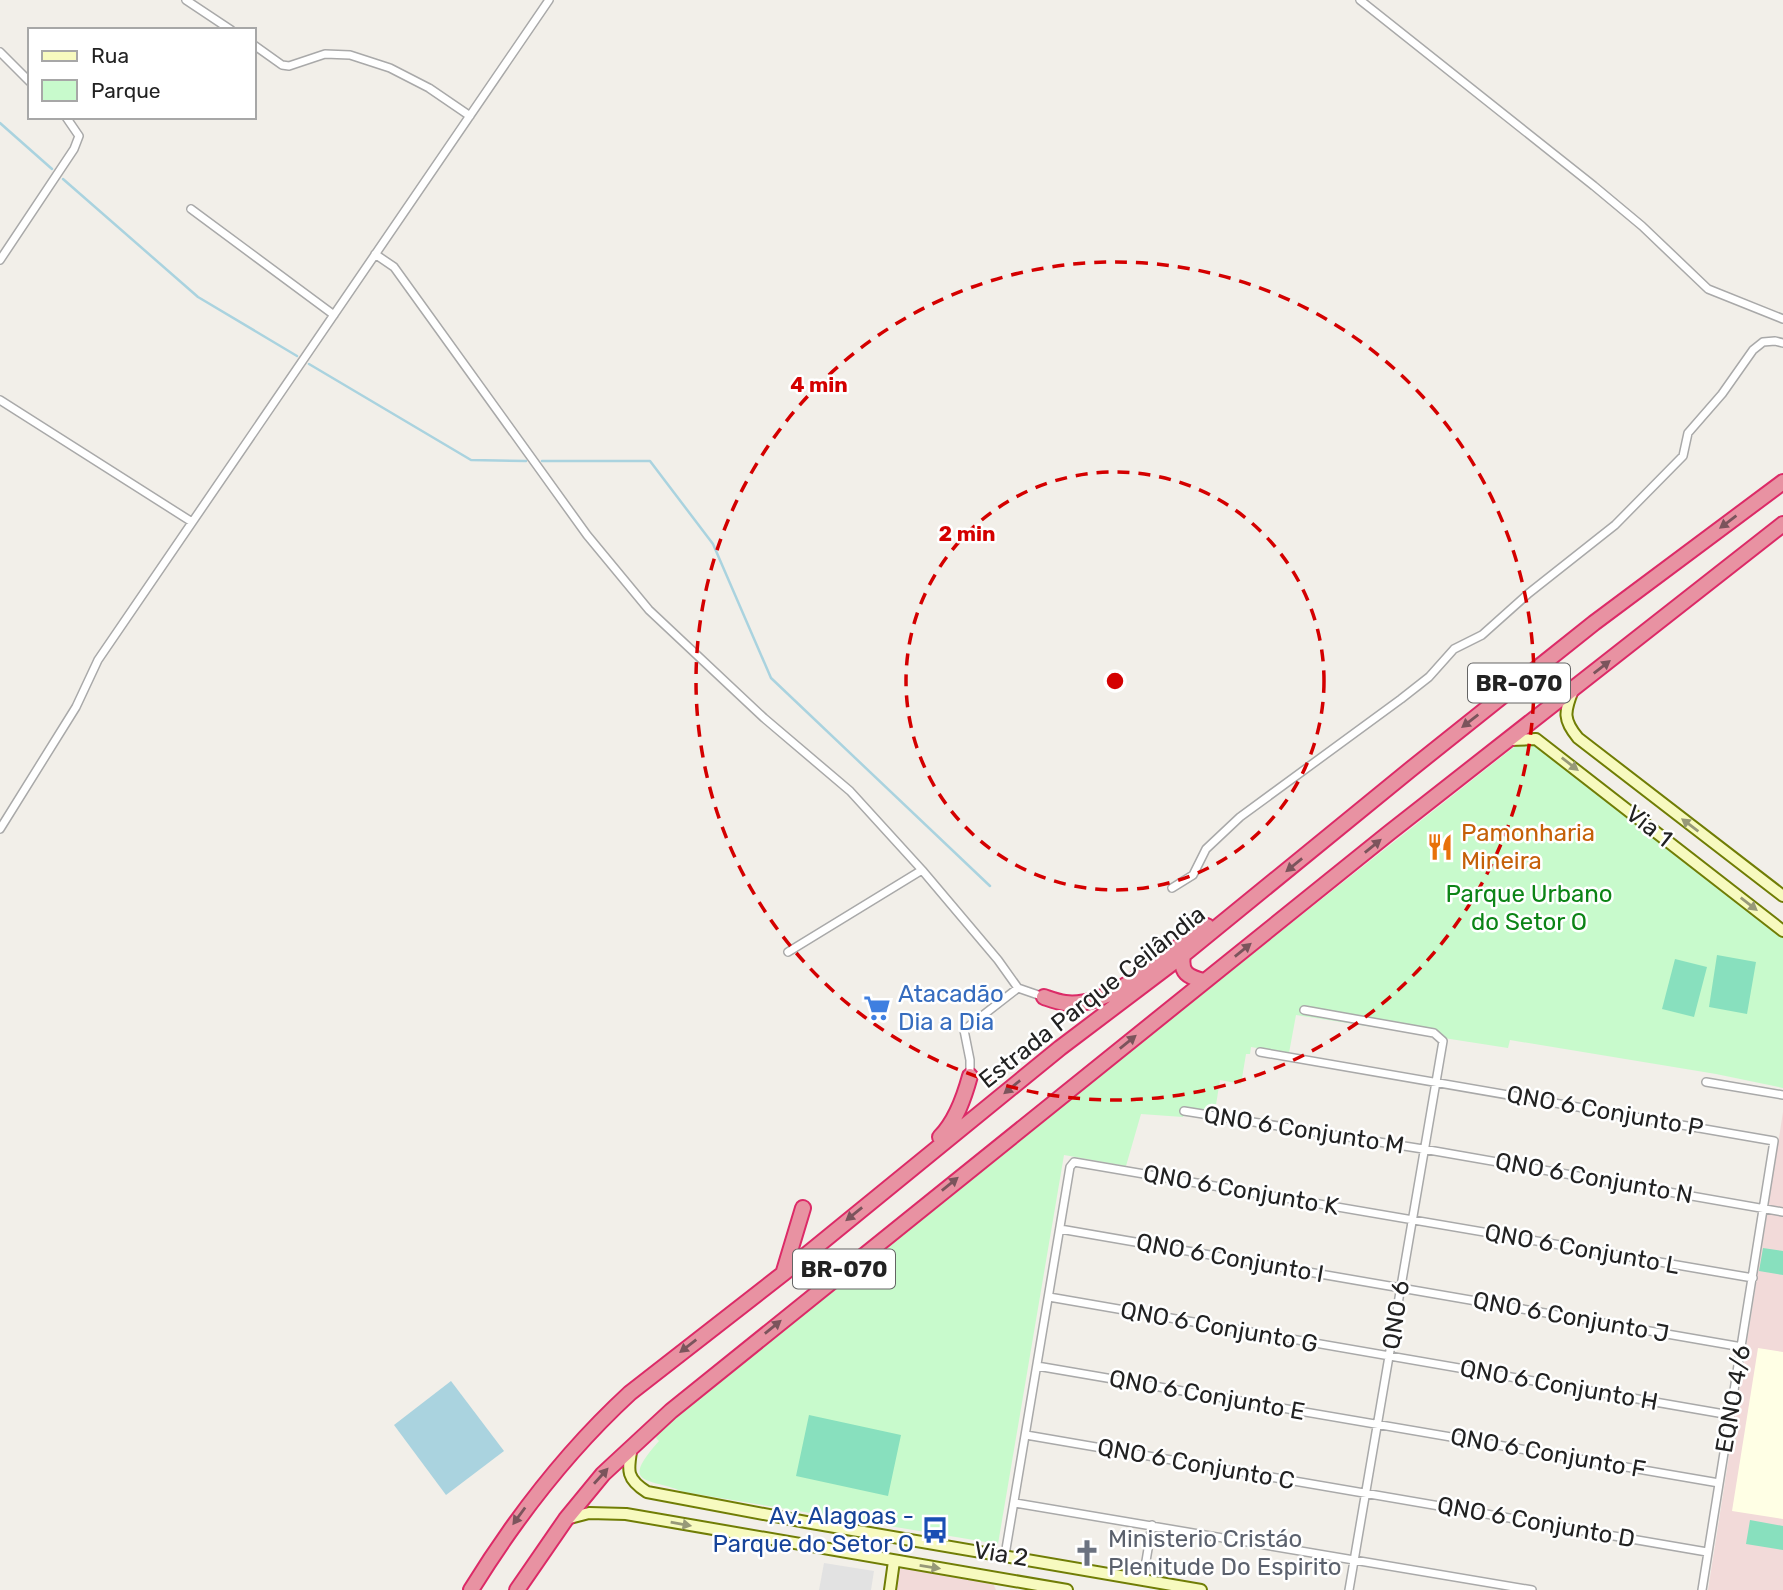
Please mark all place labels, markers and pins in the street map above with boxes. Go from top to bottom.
centre of rings [1103,669,1127,693]
place label: Pamonharia Mineira [1461,819,1595,875]
restaurant icon: Pamonharia Mineira [1425,832,1455,862]
place label: Atacadão Dia a Dia [898,980,1004,1036]
supermarket icon: Atacadão Dia a Dia [862,993,892,1023]
place label: Av. Alagoas - Parque do Setor O [713,1502,914,1558]
bus stop icon: Av. Alagoas - Parque do Setor O [920,1515,950,1545]
place label: Ministerio Cristáo Plenitude Do Espirito [1108,1525,1342,1581]
church icon: Ministerio Cristáo Plenitude Do Espirito [1072,1538,1102,1568]

